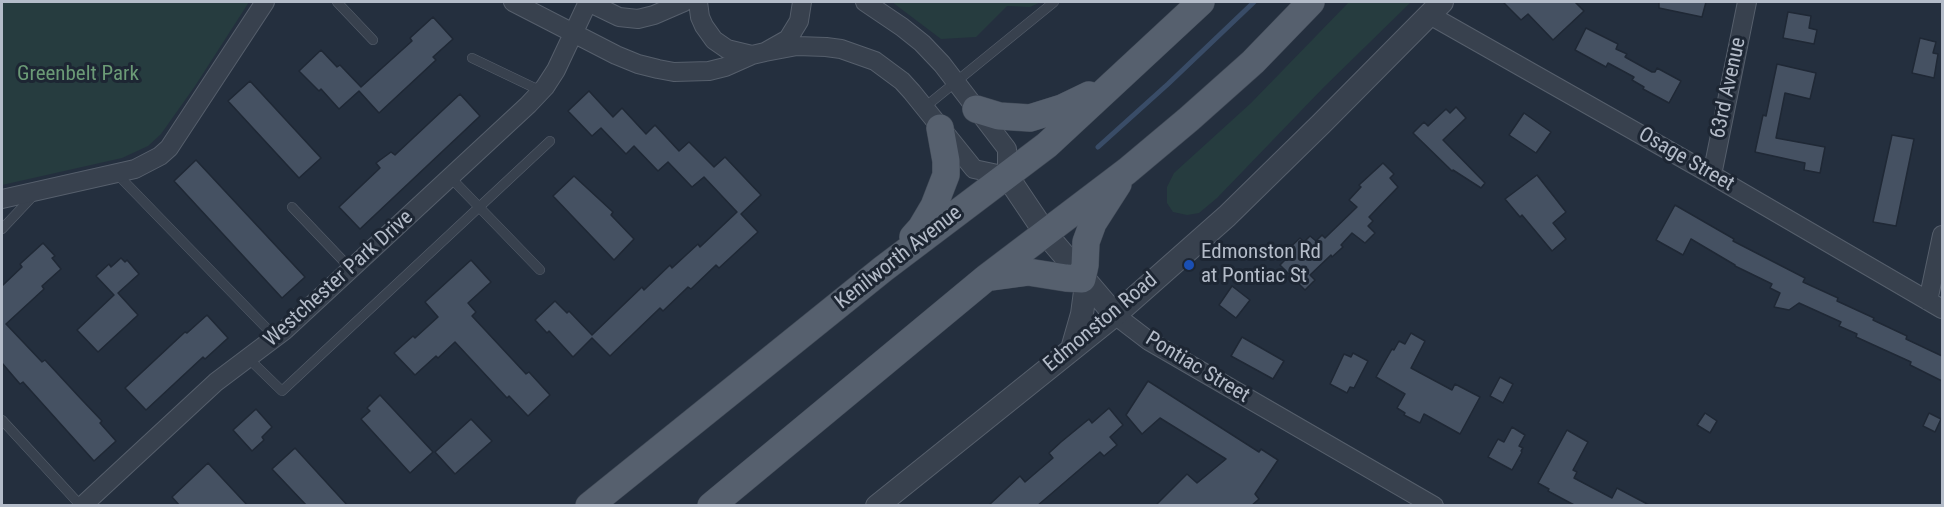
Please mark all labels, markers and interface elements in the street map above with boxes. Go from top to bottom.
street label: 63rd Avenue [1706,35,1752,141]
park label: Greenbelt Park [17,62,139,88]
street label: Osage Street [1634,122,1738,198]
street label: Kenilworth Avenue [831,201,967,315]
street label: Westchester Park Drive [259,205,419,353]
place label: Edmonston Rd at Pontiac St [1201,240,1321,290]
marker: Edmonston Rd at Pontiac St [1182,258,1196,272]
street label: Edmonston Road [1039,268,1163,378]
street label: Pontiac Street [1140,327,1254,409]

